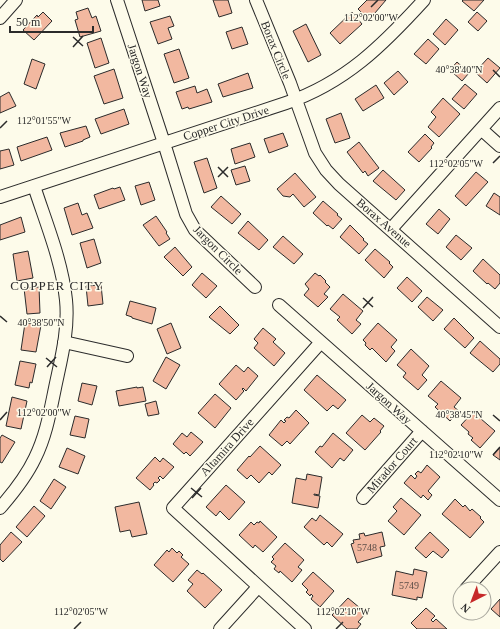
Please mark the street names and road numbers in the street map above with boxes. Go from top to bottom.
street label: Borax Circle [258,19,294,81]
street label: Jargon Way [125,42,155,100]
street label: Copper City Drive [181,103,271,143]
street label: Borax Avenue [354,195,414,251]
street label: Jargon Circle [190,222,246,278]
street label: Jargon Way [363,379,415,427]
street label: Altamira Drive [197,415,257,479]
street label: Mirador Court [364,434,421,496]

